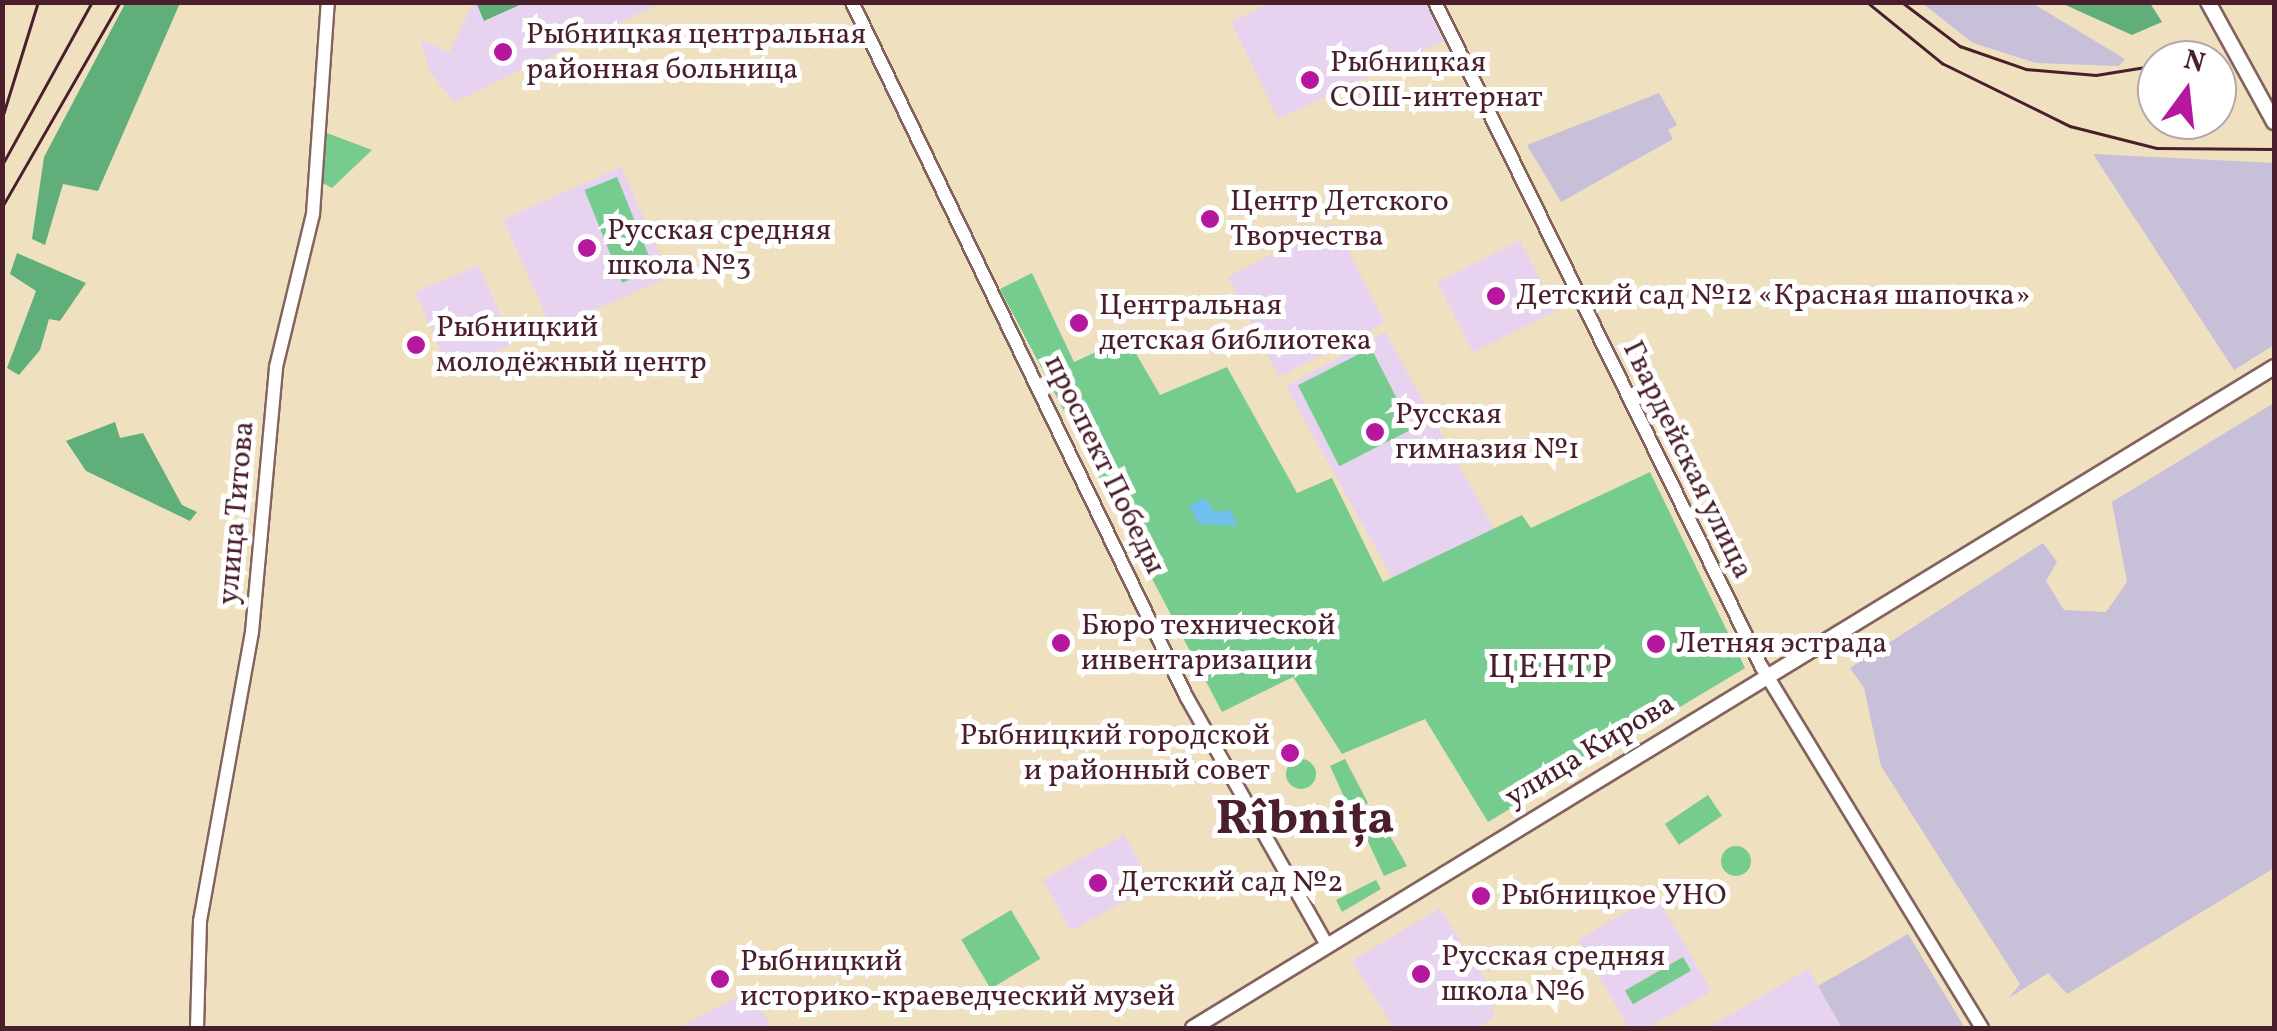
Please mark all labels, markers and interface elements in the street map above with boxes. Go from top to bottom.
place label: Рыбницкая центральная районная больница [526,17,866,88]
marker: Рыбницкая центральная районная больница [490,39,516,65]
north arrow [2137,40,2237,140]
text: N [2180,41,2209,84]
place label: Рыбницкая СОШ-интернат [1330,45,1543,116]
marker: Рыбницкая СОШ-интернат [1299,69,1321,91]
place label: Центр Детского Творчества [1230,184,1449,254]
marker: Центр Детского Творчества [1199,208,1221,230]
place label: Русская средняя школа №3 [607,213,831,284]
marker: Русская средняя школа №3 [576,237,598,259]
place label: Детский сад №12 «Красная шапочка» [1516,278,2031,314]
marker: Детский сад №12 «Красная шапочка» [1485,285,1507,307]
place label: Центральная детская библиотека [1099,288,1372,358]
place label: Рыбницкий молодёжный центр [436,310,707,380]
marker: Центральная детская библиотека [1068,312,1090,334]
marker: Рыбницкий молодёжный центр [405,334,427,356]
street label: Гвардейская улица [1614,335,1760,585]
street label: проспект Победы [1035,350,1173,580]
place label: Русская гимназия №1 [1395,397,1580,468]
street label: улица Титова [211,419,263,607]
marker: Русская гимназия №1 [1364,421,1386,443]
place label: Бюро технической инвентаризации [1081,608,1336,678]
place label: Летняя эстрада [1676,626,1887,662]
marker: Бюро технической инвентаризации [1050,632,1072,654]
marker: Летняя эстрада [1645,633,1667,655]
district label: ЦЕНТР [1488,647,1614,689]
street label: улица Кирова [1499,686,1681,816]
place label: Рыбницкий городской и районный совет [960,718,1270,788]
marker: Рыбницкий городской и районный совет [1279,742,1301,764]
district label: Rîbnița [1215,791,1395,851]
place label: Детский сад №2 [1118,865,1343,901]
marker: Детский сад №2 [1087,872,1109,894]
place label: Рыбницкое УНО [1501,878,1726,914]
marker: Рыбницкое УНО [1470,885,1492,907]
place label: Русская средняя школа №6 [1441,939,1665,1010]
place label: Рыбницкий историко-краеведческий музей [740,944,1175,1014]
marker: Русская средняя школа №6 [1410,963,1432,985]
marker: Рыбницкий историко-краеведческий музей [709,968,731,990]

